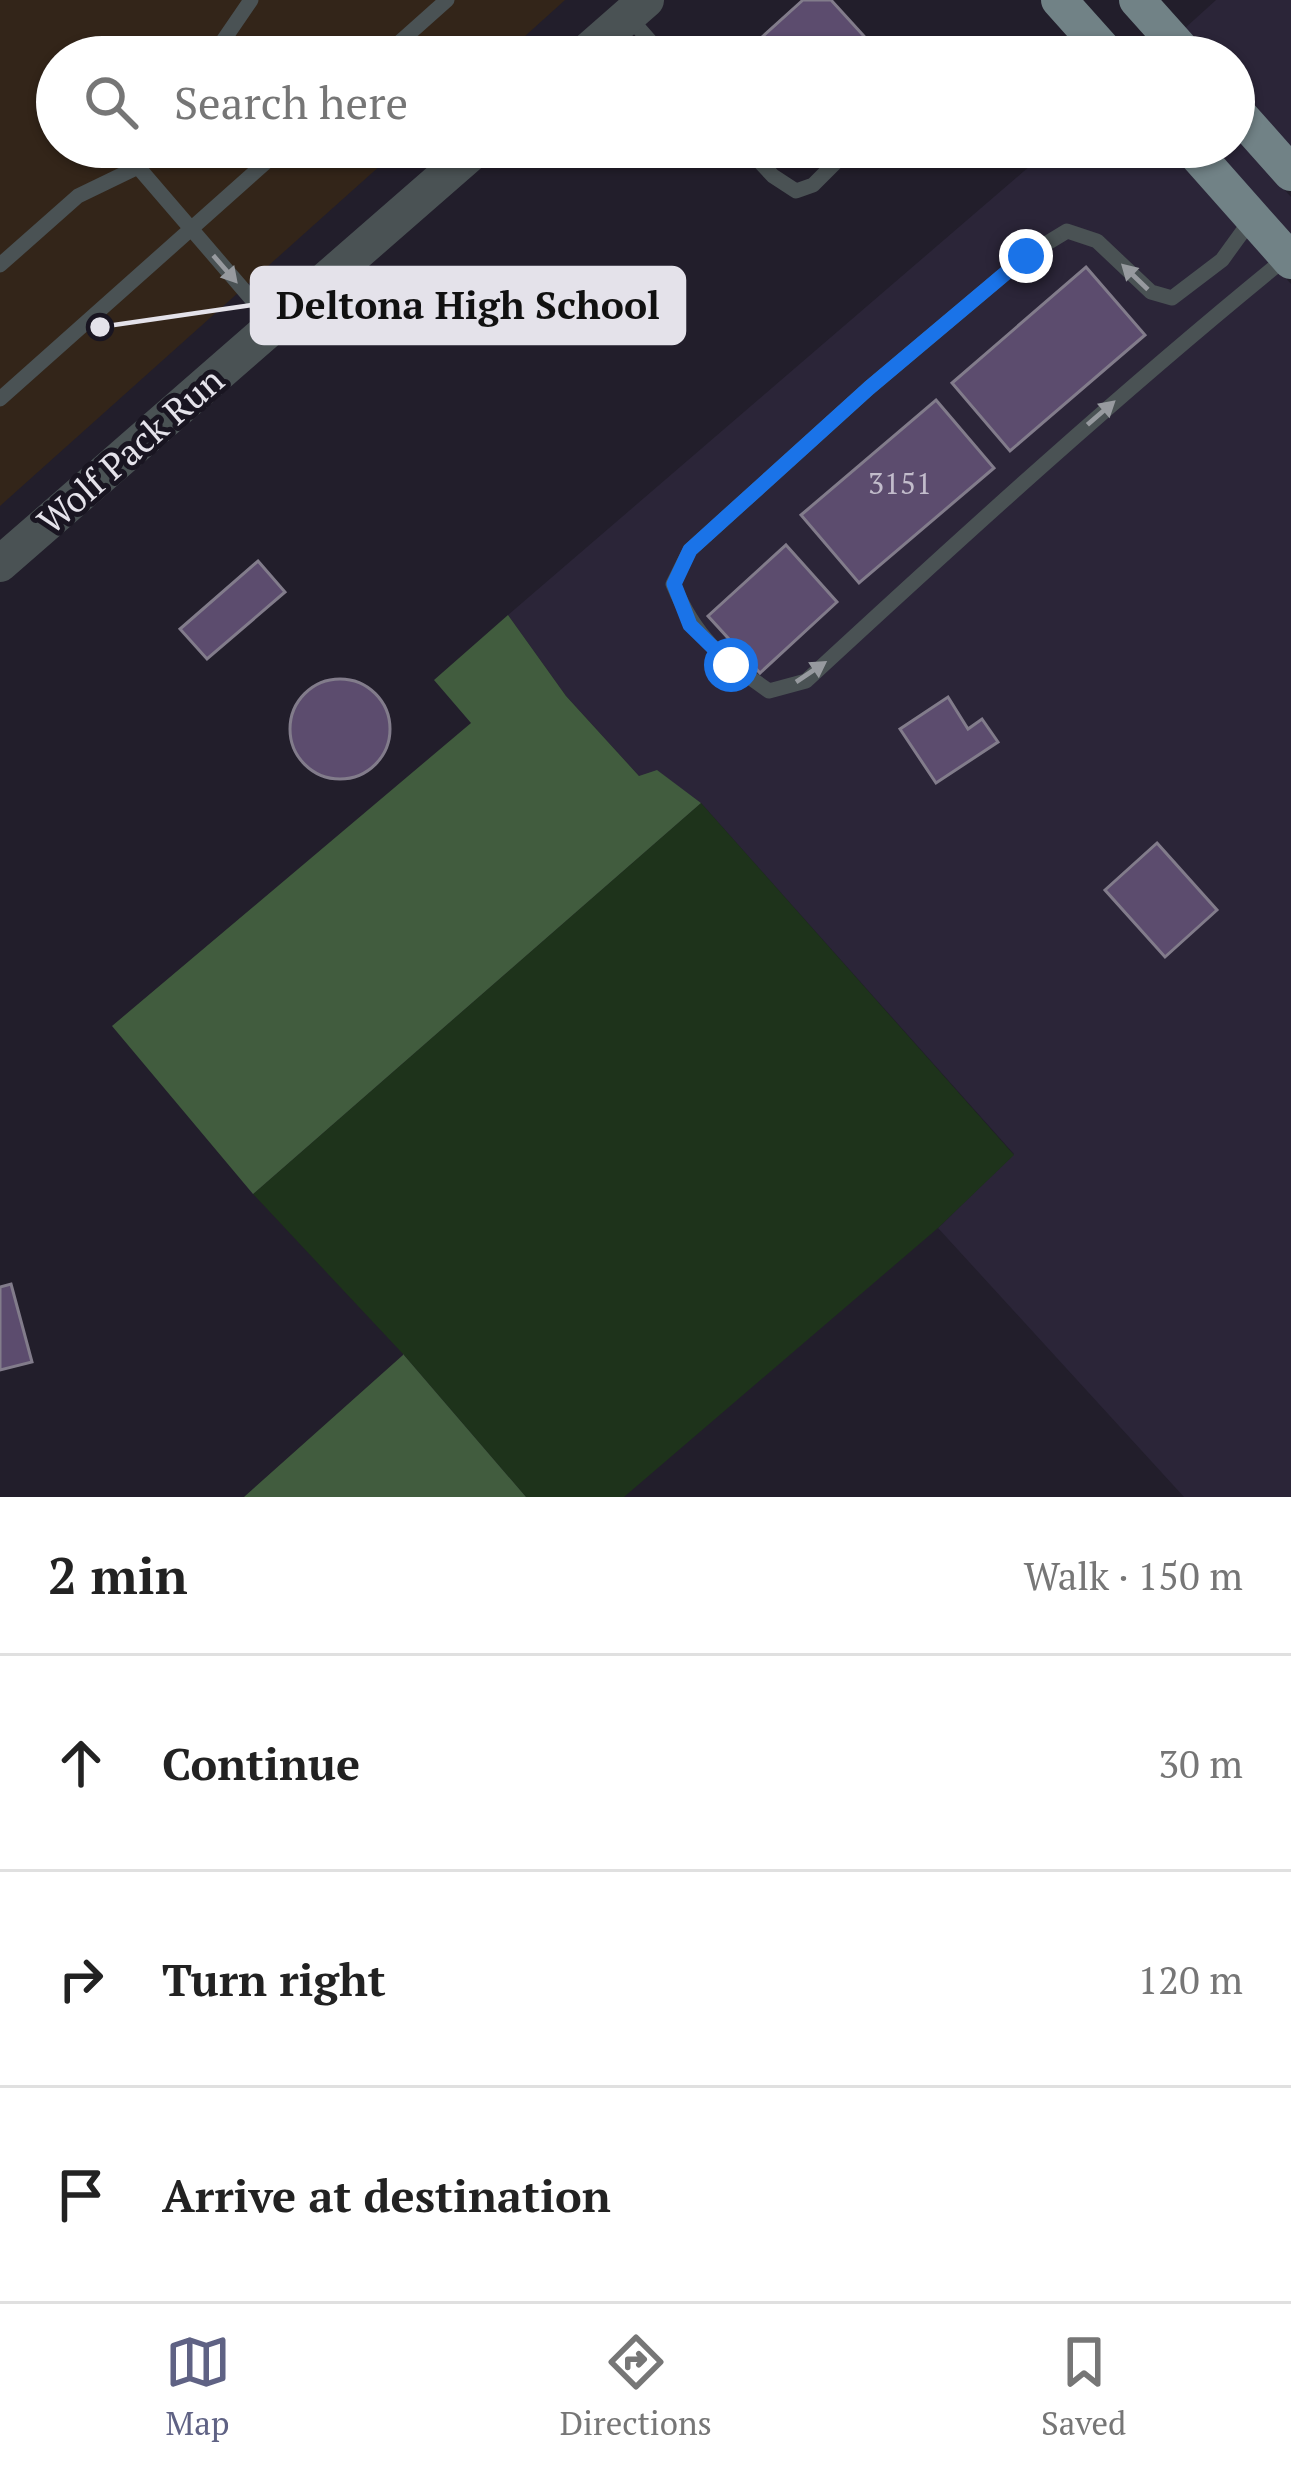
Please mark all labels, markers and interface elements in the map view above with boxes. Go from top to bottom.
search box [36,36,1255,168]
icon: search [78,69,144,135]
text: Search here [174,72,408,132]
route end [999,229,1053,283]
one-way arrow [212,254,238,284]
one-way arrow [1120,264,1149,292]
callout: Deltona High School [252,268,684,343]
text: Deltona High School [276,278,660,330]
street label: Wolf Pack Run [27,356,233,544]
one-way arrow [1086,400,1115,427]
house number: 3151 [868,463,932,503]
route start [704,638,758,692]
one-way arrow [795,662,827,685]
text: 2 min [48,1541,188,1609]
text: Walk · 150 m [1024,1549,1243,1601]
icon: ahead [48,1730,114,1796]
text: Continue [162,1733,360,1793]
text: 30 m [1158,1737,1243,1789]
icon: right [48,1946,114,2012]
text: Turn right [162,1949,386,2009]
text: 120 m [1138,1953,1243,2005]
icon: arrive [48,2162,114,2228]
text: Arrive at destination [162,2165,611,2225]
tab: Map [165,2329,231,2444]
tab: Directions [560,2329,712,2444]
tab: Saved [1041,2329,1126,2444]

